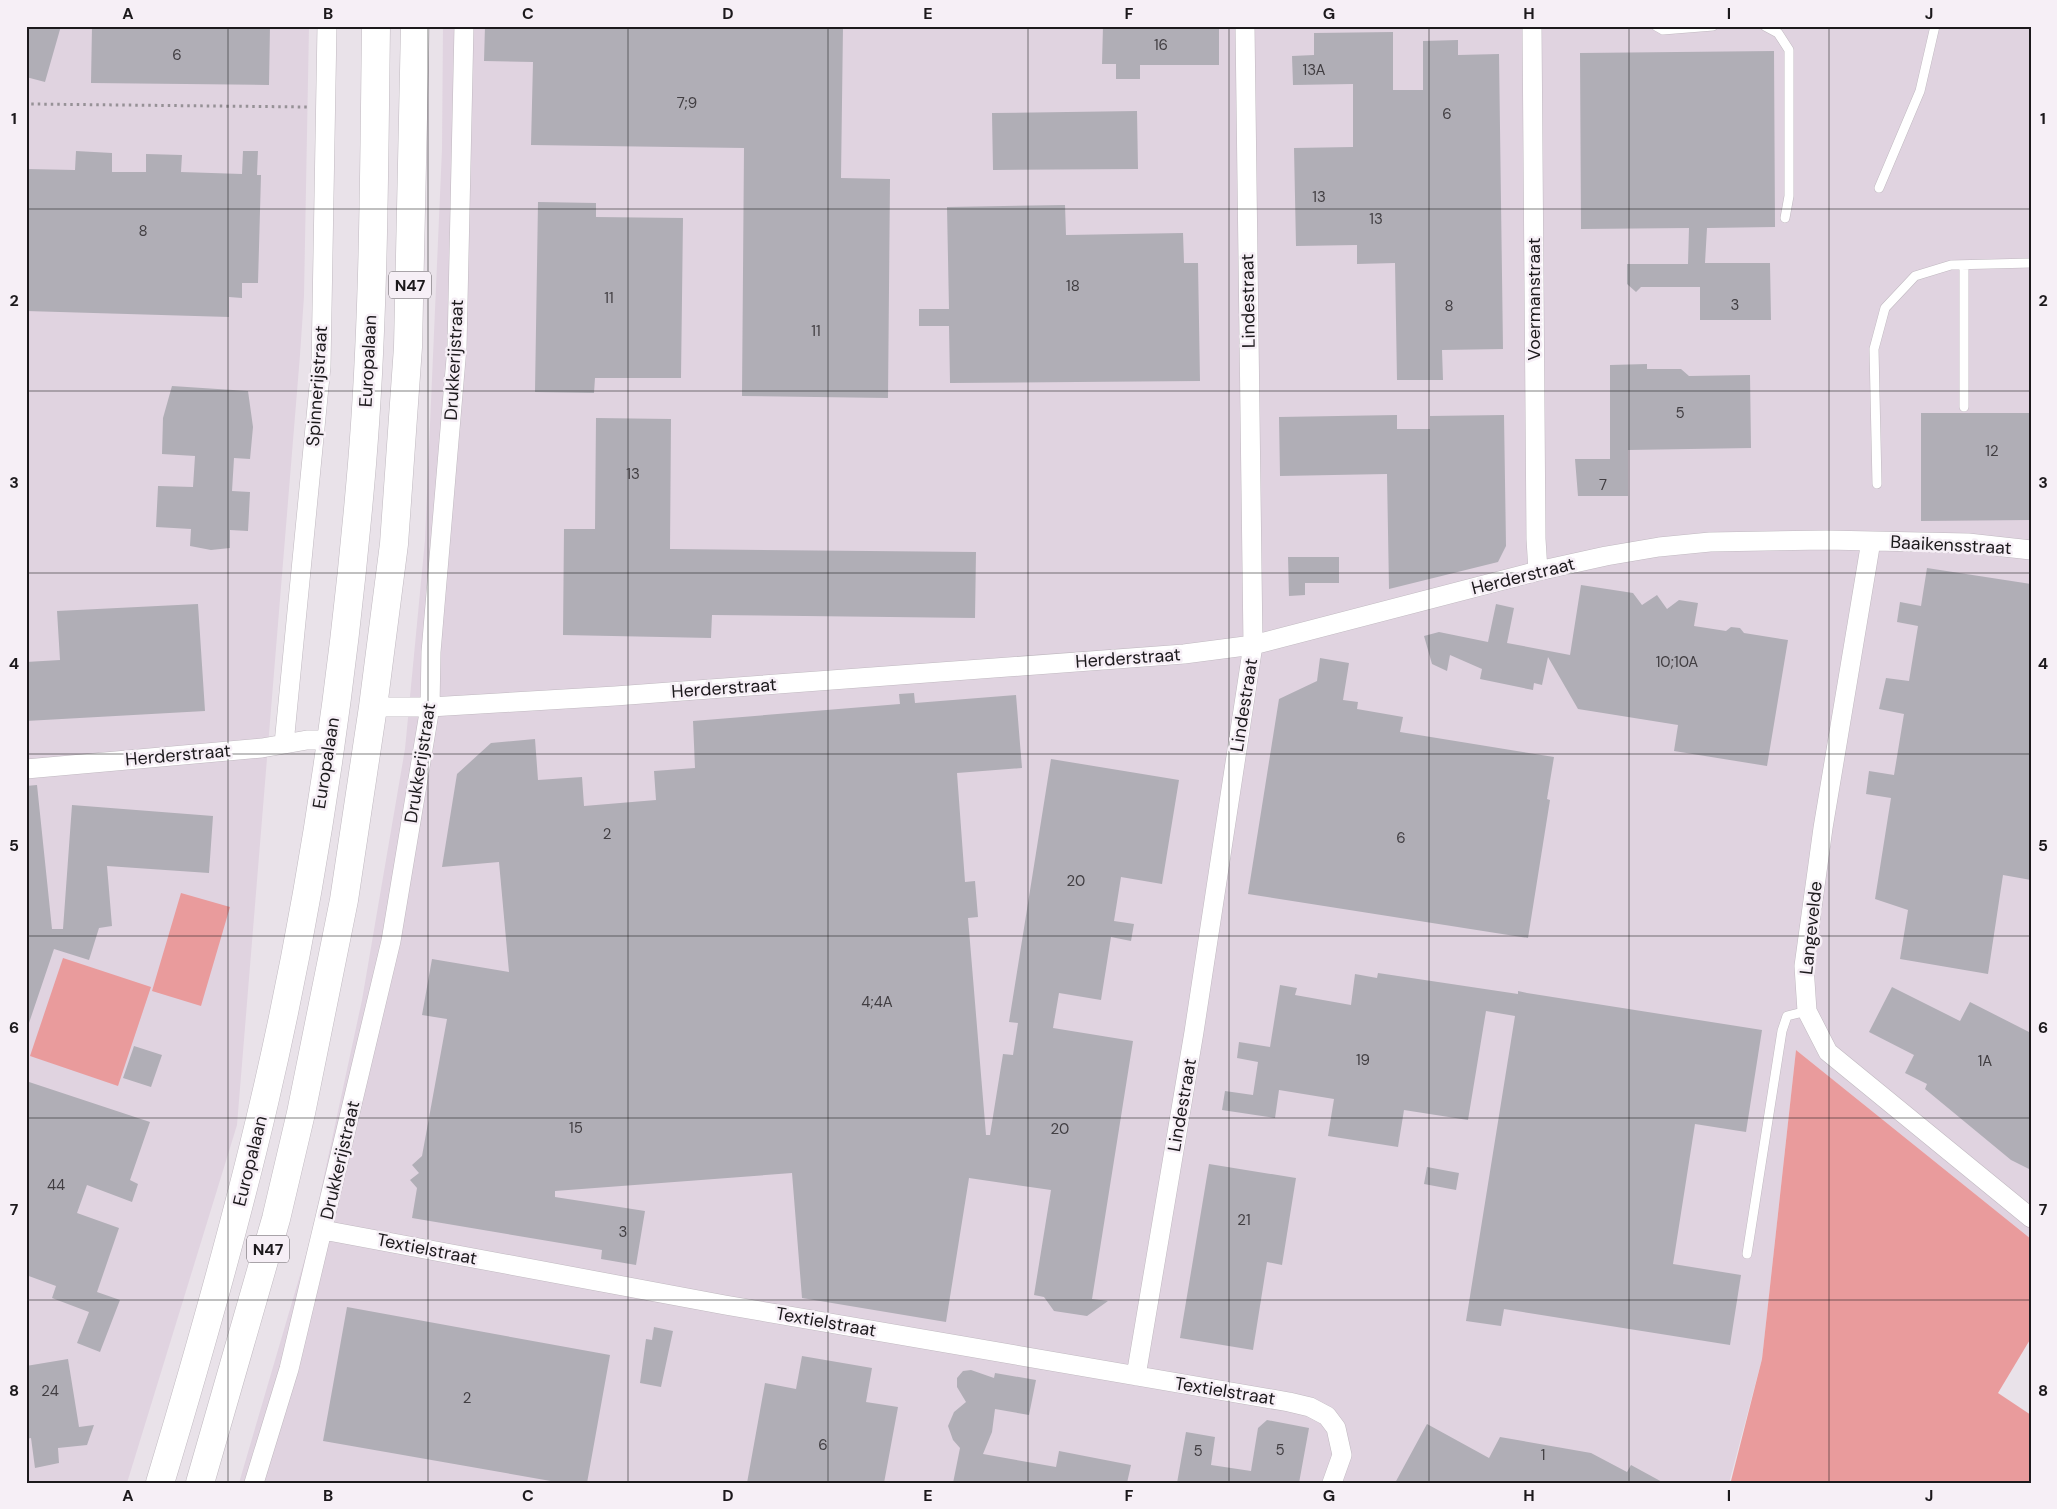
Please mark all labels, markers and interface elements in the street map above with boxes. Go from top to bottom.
text: A [122,3,134,24]
text: B [323,3,333,24]
text: C [522,3,534,24]
text: D [722,3,734,24]
text: E [923,3,933,24]
text: F [1125,3,1134,24]
text: G [1323,3,1335,24]
text: H [1523,3,1535,24]
text: I [1727,3,1731,24]
text: J [1925,3,1933,24]
house number: 16 [1154,35,1168,55]
house number: 6 [172,45,182,65]
house number: 13A [1303,60,1325,80]
house number: 7;9 [677,93,697,113]
house number: 6 [1442,104,1452,124]
text: 1 [11,108,17,129]
text: 1 [2040,108,2046,129]
house number: 13 [1312,187,1326,207]
house number: 13 [1369,209,1383,229]
house number: 8 [138,221,148,241]
street label: Voermanstraat [1522,237,1546,361]
street label: Lindestraat [1235,254,1261,348]
road number: N47 [389,272,431,298]
house number: 18 [1066,276,1080,296]
house number: 11 [604,288,614,308]
text: 2 [9,290,19,311]
text: 2 [2038,290,2048,311]
house number: 3 [1731,295,1739,315]
house number: 8 [1444,296,1454,316]
street label: Drukkerijstraat [439,299,469,421]
street label: Europalaan [354,314,382,408]
house number: 11 [811,321,821,341]
street label: Spinnerijstraat [301,325,333,447]
house number: 5 [1675,403,1685,423]
house number: 12 [1985,441,1999,461]
house number: 13 [626,464,640,484]
text: 3 [9,472,19,493]
text: 3 [2038,472,2048,493]
house number: 7 [1599,475,1607,495]
street label: Baaikensstraat [1890,530,2012,560]
street label: Herderstraat [1469,552,1577,600]
street label: Herderstraat [1074,642,1182,674]
house number: 10;10A [1656,652,1698,672]
text: 4 [9,653,19,674]
text: 4 [2038,653,2048,674]
street label: Lindestraat [1225,657,1263,753]
street label: Herderstraat [670,672,778,704]
street label: Drukkerijstraat [399,701,441,825]
street label: Europalaan [307,715,345,811]
street label: Herderstraat [124,738,232,772]
house number: 2 [603,824,611,844]
house number: 6 [1396,828,1406,848]
text: 5 [9,835,19,856]
text: 5 [2038,835,2048,856]
house number: 20 [1067,871,1085,891]
street label: Langevelde [1794,880,1828,976]
house number: 4;4A [861,992,893,1012]
text: 6 [9,1017,19,1038]
text: 6 [2038,1017,2048,1038]
house number: 19 [1356,1050,1370,1070]
house number: 1A [1978,1051,1992,1071]
street label: Lindestraat [1162,1056,1202,1154]
street label: Drukkerijstraat [315,1098,365,1222]
street label: Europalaan [227,1113,273,1209]
house number: 15 [569,1118,583,1138]
house number: 20 [1051,1119,1069,1139]
house number: 44 [47,1175,65,1195]
text: 7 [10,1199,19,1220]
text: 7 [2039,1199,2048,1220]
house number: 21 [1237,1210,1251,1230]
house number: 3 [619,1222,627,1242]
street label: Textielstraat [375,1228,479,1270]
road number: N47 [247,1236,289,1262]
street label: Textielstraat [774,1301,878,1343]
street label: Textielstraat [1173,1371,1277,1411]
text: 8 [9,1380,19,1401]
text: 8 [2038,1380,2048,1401]
house number: 24 [41,1381,59,1401]
house number: 2 [463,1388,471,1408]
house number: 6 [818,1435,828,1455]
house number: 5 [1275,1440,1285,1460]
house number: 5 [1193,1441,1203,1461]
house number: 1 [1541,1445,1545,1465]
text: A [122,1485,134,1506]
text: B [323,1485,333,1506]
text: C [522,1485,534,1506]
text: D [722,1485,734,1506]
text: E [923,1485,933,1506]
text: F [1125,1485,1134,1506]
text: G [1323,1485,1335,1506]
text: H [1523,1485,1535,1506]
text: I [1727,1485,1731,1506]
text: J [1925,1485,1933,1506]

